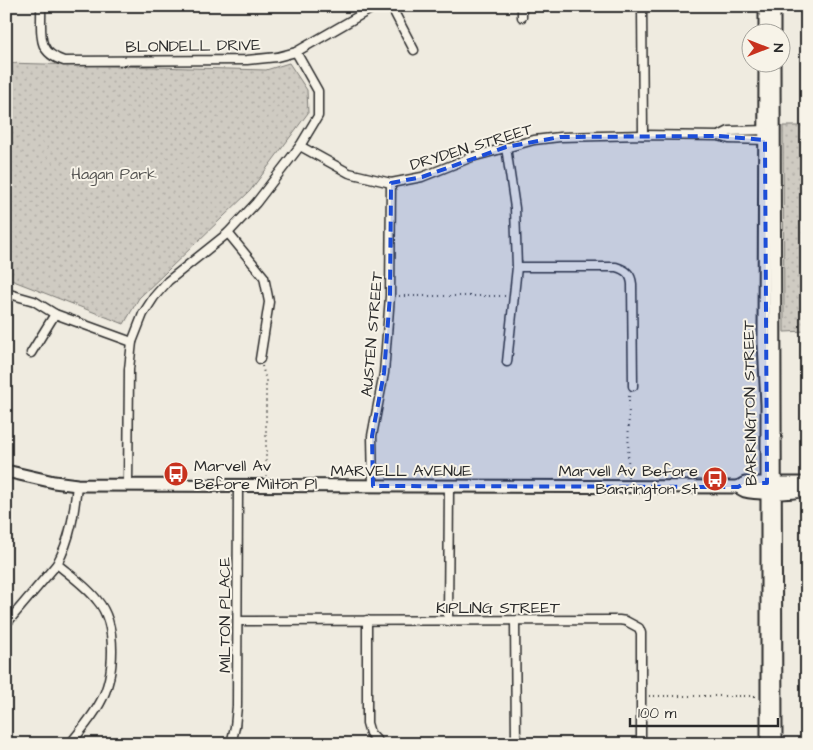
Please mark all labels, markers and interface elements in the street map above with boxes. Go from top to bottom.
north arrow [740,22,790,72]
street label: BLONDELL DRIVE [125,34,261,58]
text: N [768,44,788,53]
street label: DRYDEN STREET [407,118,535,176]
park label: Hagan Park [71,163,157,186]
street label: AUSTEN STREET [356,270,388,398]
street label: BARRINGTON STREET [738,320,762,486]
place label: Marvell Av Before Milton Pl [194,455,317,495]
street label: MARVELL AVENUE [330,460,472,482]
place label: Marvell Av Before Barrington St [558,460,699,501]
bus stop icon: Marvell Av Before Milton Pl [163,461,189,487]
bus stop icon: Marvell Av Before Barrington St [702,466,728,492]
street label: MILTON PLACE [214,556,236,673]
street label: KIPLING STREET [436,597,560,619]
scale bar [630,695,778,727]
text: 100 m [638,703,677,724]

